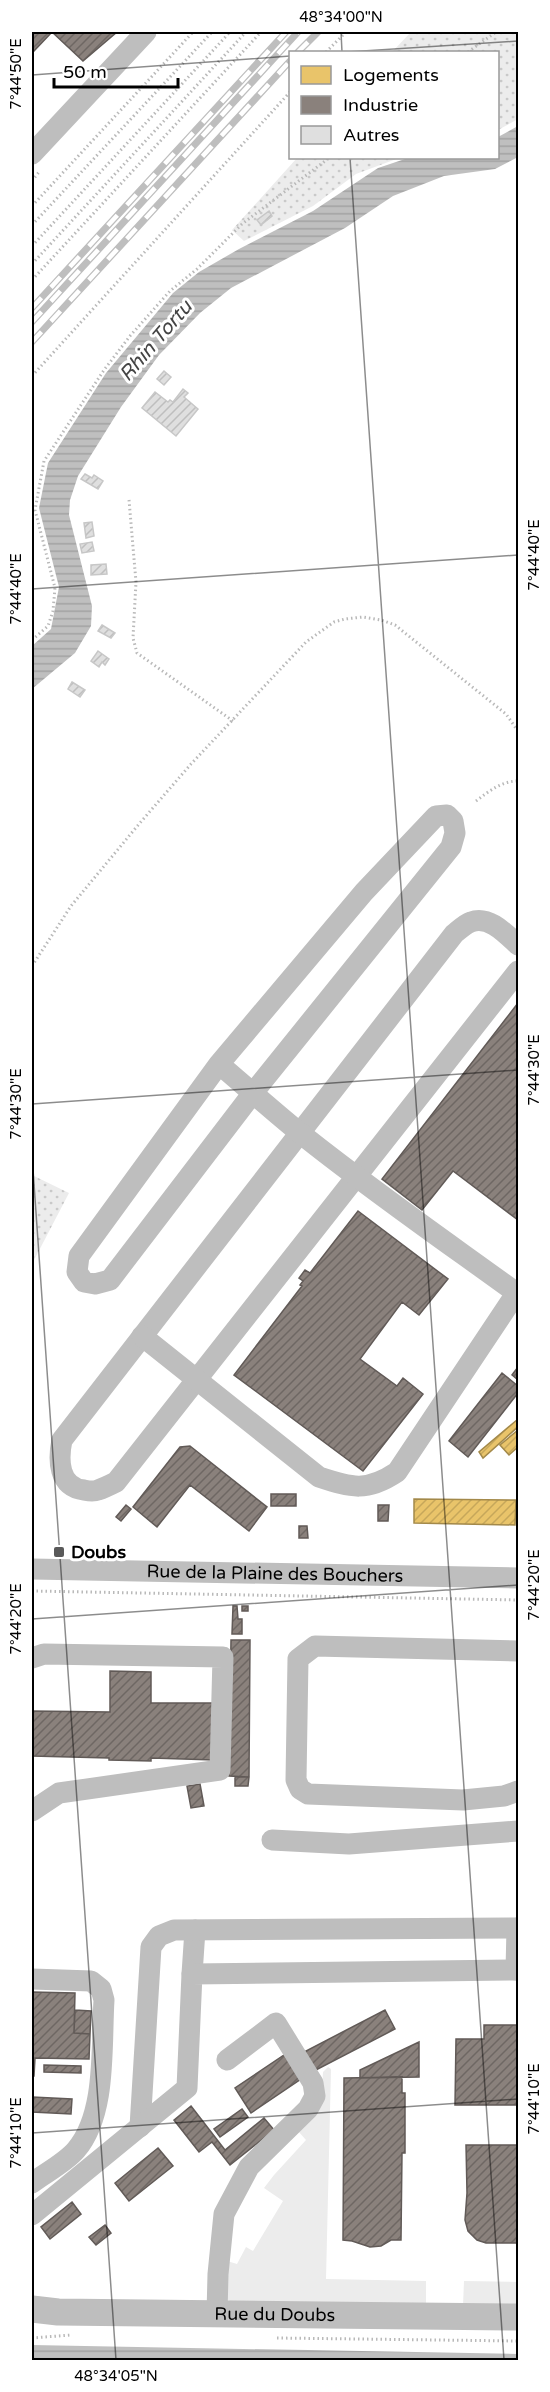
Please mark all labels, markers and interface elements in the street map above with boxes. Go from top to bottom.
text: 48°34'00"N [299,8,383,26]
text: 7°44'50"E [7,38,25,110]
scale bar [54,51,178,89]
legend [289,51,499,159]
text: 50 m [63,61,107,83]
text: Logements [343,64,439,86]
text: Industrie [343,94,418,116]
text: Autres [343,124,399,146]
water label: Rhin Tortu [114,294,199,386]
text: 7°44'40"E [525,519,543,591]
text: 7°44'40"E [7,553,25,625]
text: 7°44'30"E [525,1034,543,1106]
text: 7°44'30"E [7,1068,25,1140]
place label: Doubs [71,1541,126,1563]
marker: Doubs [52,1545,66,1559]
text: 7°44'20"E [525,1549,543,1621]
street label: Rue de la Plaine des Bouchers [146,1560,403,1587]
text: 7°44'20"E [7,1583,25,1655]
text: 7°44'10"E [525,2063,543,2135]
text: 7°44'10"E [7,2097,25,2169]
street label: Rue du Doubs [214,2303,335,2326]
text: 48°34'05"N [74,2367,158,2385]

